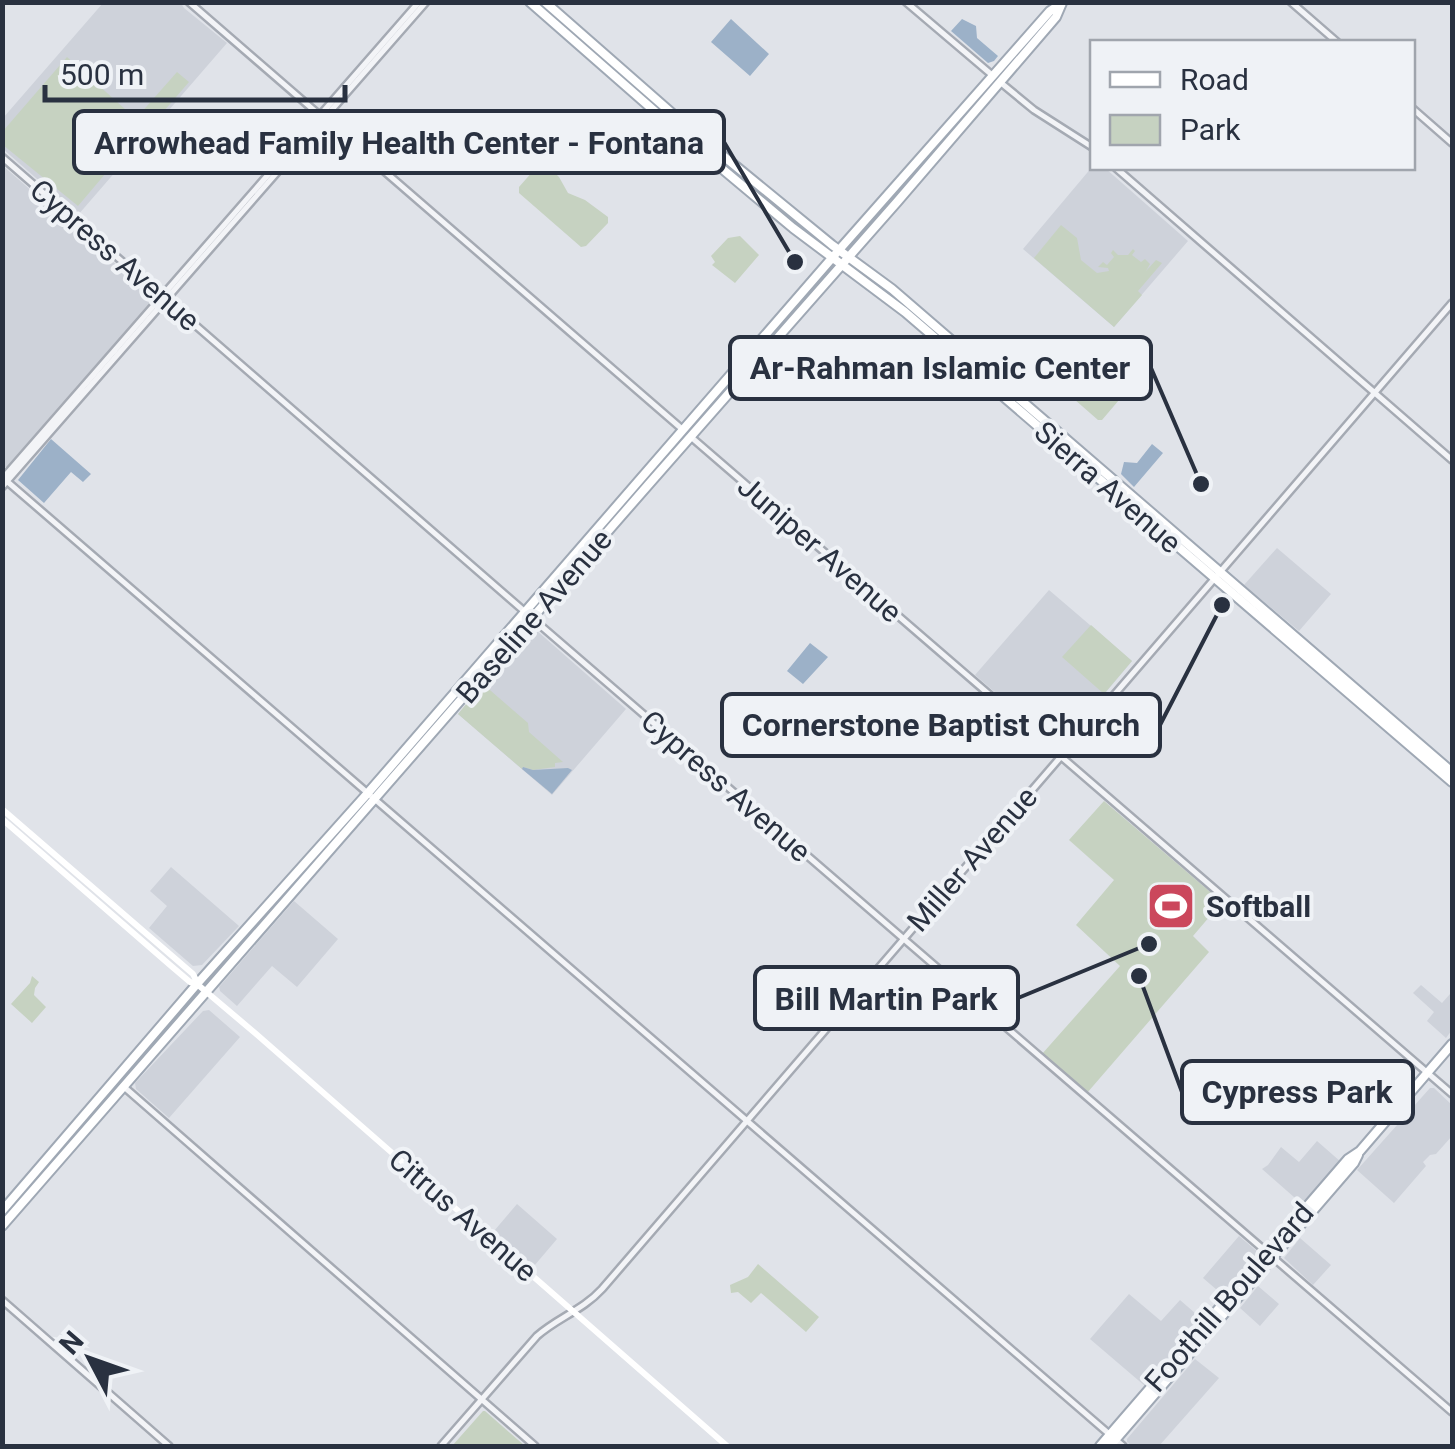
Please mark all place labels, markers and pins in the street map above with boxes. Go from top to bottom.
callout: Arrowhead Family Health Center - Fontana [74,111,724,173]
callout: Ar-Rahman Islamic Center [730,337,1151,399]
callout: Cornerstone Baptist Church [722,694,1160,756]
sports icon: Softball [1145,880,1197,932]
place label: Softball [1206,889,1311,924]
callout: Bill Martin Park [755,967,1018,1029]
callout: Cypress Park [1182,1061,1413,1123]

